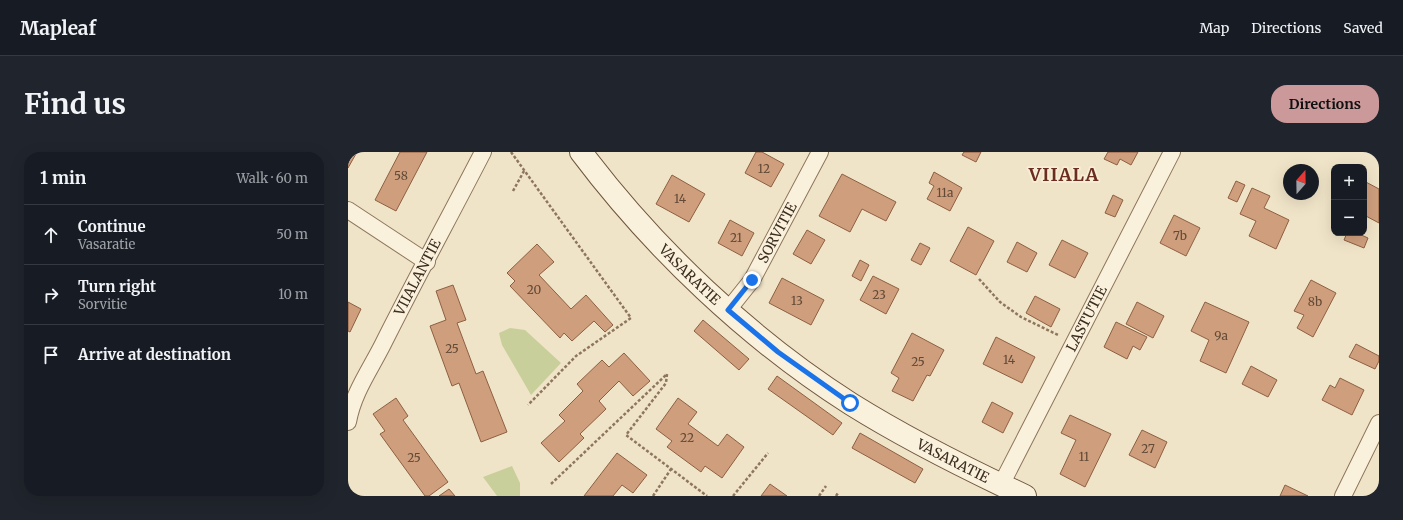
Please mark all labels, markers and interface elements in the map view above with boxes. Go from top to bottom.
text: Mapleaf [20,16,96,40]
text: Map [1199,19,1229,37]
text: Directions [1251,19,1321,37]
text: Saved [1343,19,1383,37]
button: Directions [1271,85,1379,123]
text: Find us [24,86,126,122]
house number: 12 [758,161,770,176]
district label: VIIALA [1028,163,1099,186]
north arrow [1283,164,1319,200]
map controls [1331,164,1367,236]
button: + [1331,164,1367,200]
text: 1 min [40,167,86,189]
house number: 58 [394,168,408,183]
text: Walk · 60 m [236,170,308,187]
house number: 11a [937,185,954,200]
house number: 14 [674,191,687,206]
street label: SORVITIE [754,199,801,266]
button: − [1331,200,1367,236]
text: Continue [78,217,146,236]
icon: ahead [40,224,62,246]
text: 50 m [276,226,308,243]
house number: 7b [1173,228,1187,243]
house number: 21 [730,230,743,245]
text: Vasaratie [78,236,135,253]
street label: VIIALANTIE [390,236,445,319]
street label: VASARATIE [654,240,724,309]
route end [743,271,761,289]
text: Turn right [78,277,156,296]
house number: 20 [527,282,542,297]
street label: LASTUTIE [1062,283,1111,355]
icon: right [40,284,62,306]
text: 10 m [278,286,308,303]
house number: 23 [872,287,886,302]
house number: 13 [791,293,803,308]
house number: 8b [1308,294,1322,309]
text: Sorvitie [78,296,127,313]
house number: 9a [1214,328,1228,343]
house number: 25 [445,341,459,356]
icon: arrive [40,344,62,366]
text: Arrive at destination [78,345,231,364]
house number: 14 [1003,352,1016,367]
house number: 25 [911,354,925,369]
route start [841,394,859,412]
house number: 22 [680,430,694,445]
street label: VASARATIE [913,434,992,487]
house number: 27 [1141,441,1155,456]
house number: 11 [1079,449,1090,464]
house number: 25 [407,450,421,465]

